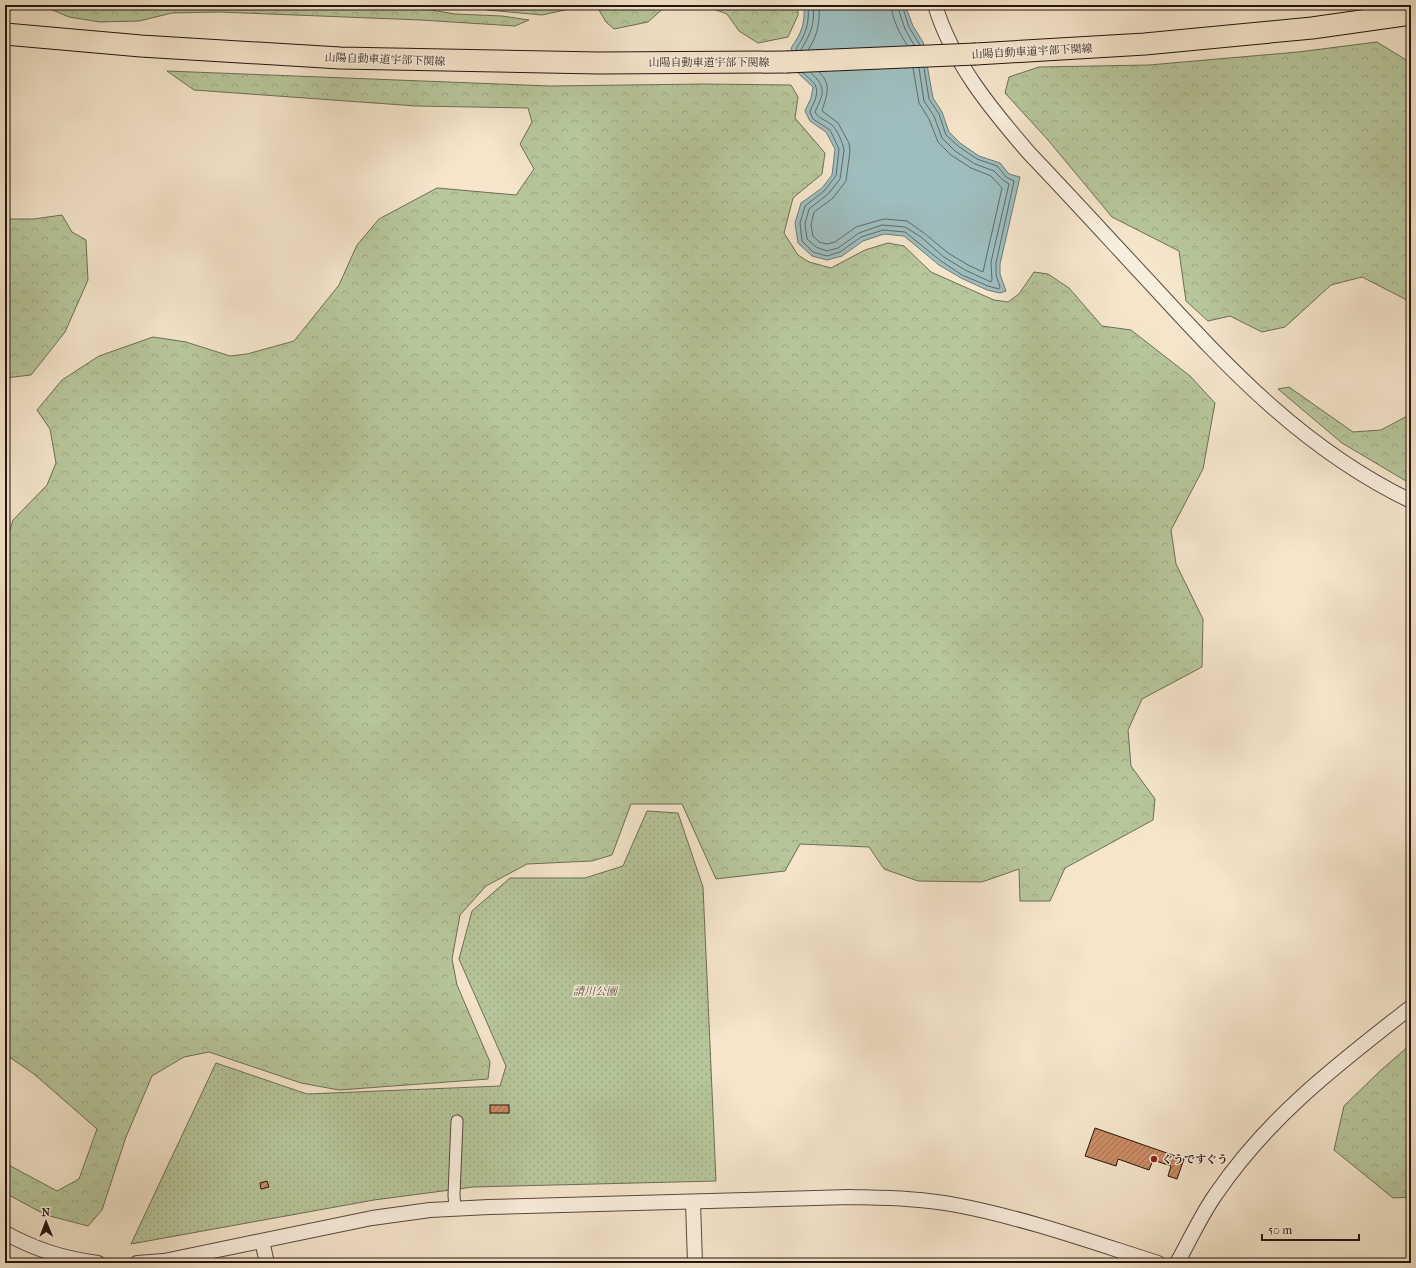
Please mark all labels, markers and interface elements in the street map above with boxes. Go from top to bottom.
street label: 山陽自動車道宇部下関線 [971,42,1093,61]
street label: 山陽自動車道宇部下関線 [324,51,446,68]
street label: 山陽自動車道宇部下関線 [649,56,770,69]
park label: 請川公園 [573,985,619,998]
place label: ぐうですぐう [1162,1153,1228,1166]
marker: ぐうですぐう [1149,1154,1159,1164]
north arrow [26,1202,66,1242]
text: N [42,1206,51,1219]
scale bar [1262,1216,1359,1242]
text: 50 m [1268,1223,1292,1237]

